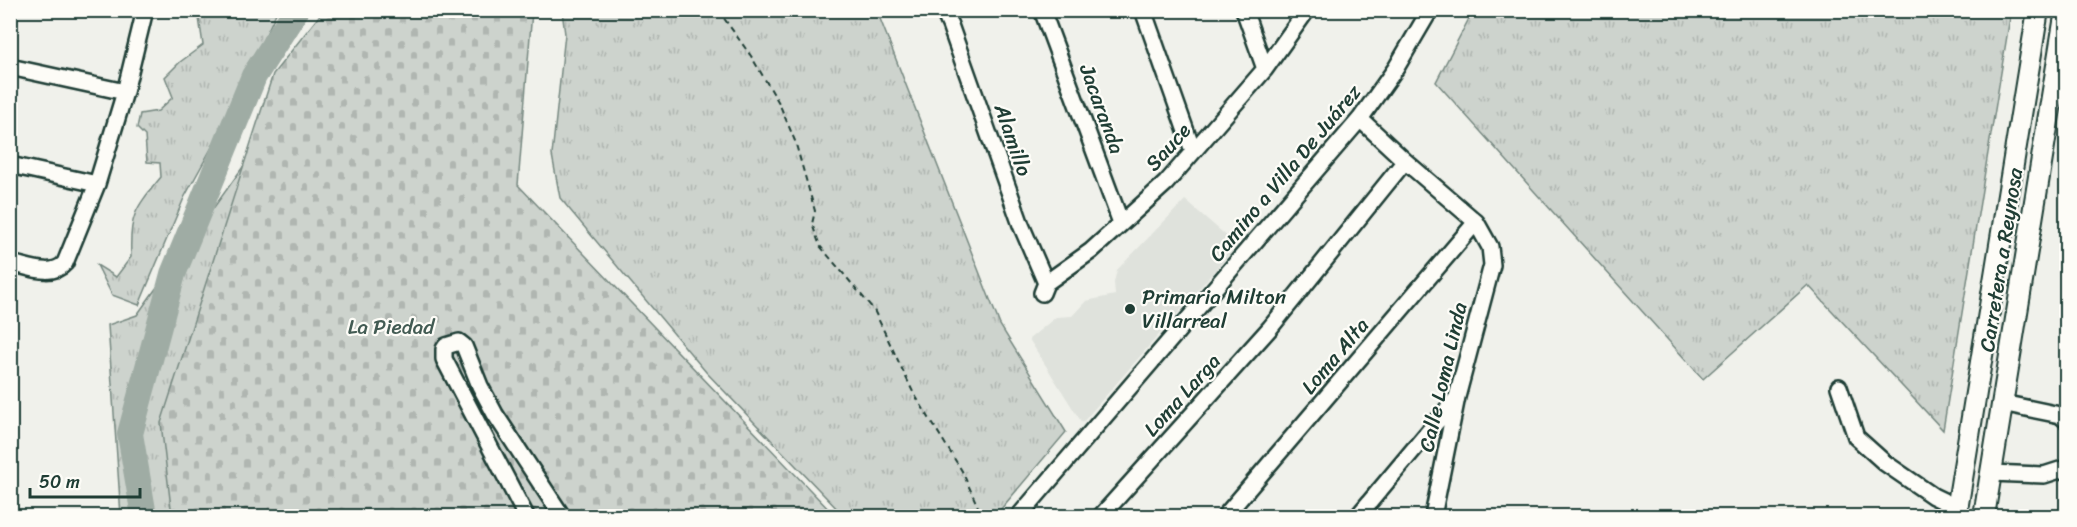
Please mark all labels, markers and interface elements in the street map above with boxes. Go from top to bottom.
street label: Jacaranda [1068,58,1136,160]
street label: Camino a Villa De Juárez [1199,75,1372,271]
street label: Alamillo [983,98,1043,181]
street label: Sauce [1135,114,1201,180]
street label: Carretera a Reynosa [1968,165,2034,355]
place label: Primaria Milton Villarreal [1142,278,1286,340]
street label: Calle Loma Linda [1407,298,1479,456]
marker: Primaria Milton Villarreal [1123,302,1137,316]
park label: La Piedad [348,308,436,346]
street label: Loma Alta [1291,308,1379,403]
street label: Loma Larga [1134,344,1231,446]
scale bar [30,461,140,499]
text: 50 m [39,466,80,498]

